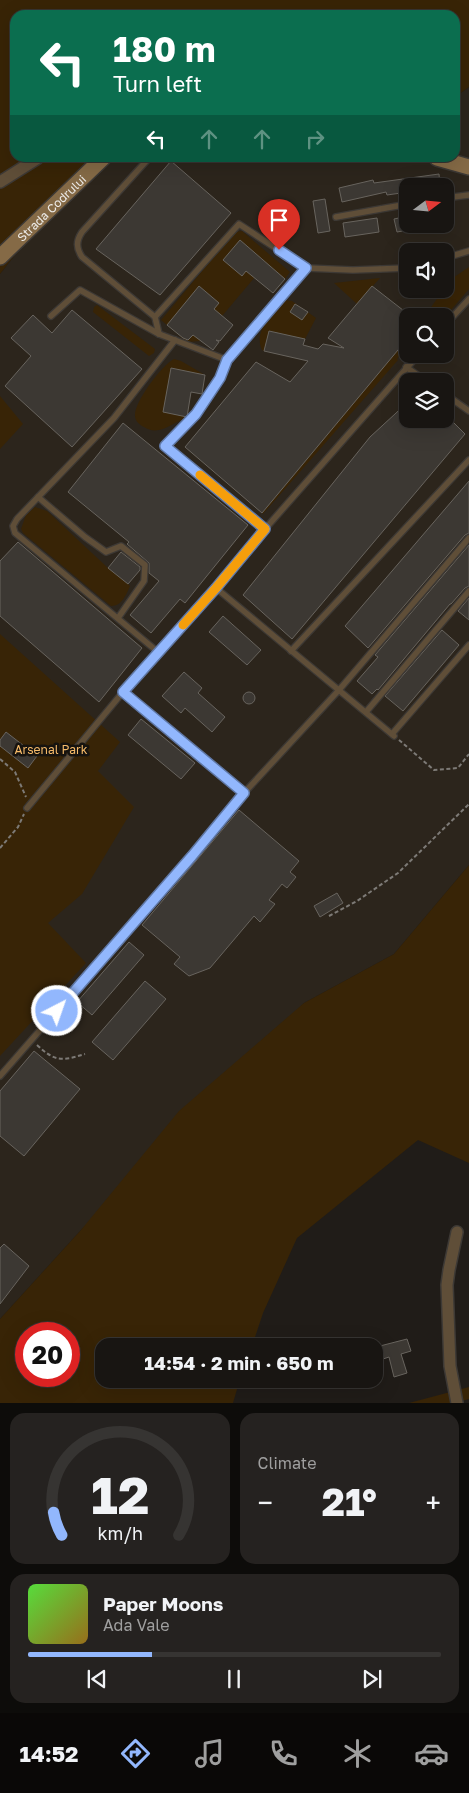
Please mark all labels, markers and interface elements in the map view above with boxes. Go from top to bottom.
text: 180 m [113,28,216,70]
icon: left [30,30,95,95]
text: Turn left [113,70,202,97]
icon: left [142,125,170,153]
icon: ahead [195,125,223,153]
icon: ahead [248,125,276,153]
icon: right [301,125,329,153]
street label: Strada Codrului [14,171,89,244]
north arrow [399,178,454,232]
map controls [399,178,454,428]
pin [258,199,300,250]
icon: arrive [265,206,293,234]
button: sound [399,243,454,298]
button: search [399,308,454,363]
button: layers [399,373,454,428]
park label: Arsenal Park [14,742,88,757]
position arrow [30,984,82,1036]
speed limit sign: 20 [15,1322,80,1387]
text: 14:54 · 2 min · 650 m [144,1351,334,1374]
text: Climate [258,1453,317,1473]
text: 12 [90,1463,149,1525]
text: 21° [322,1479,377,1524]
text: − [258,1486,273,1519]
text: + [426,1486,441,1519]
text: km/h [97,1522,142,1544]
text: Paper Moons [103,1592,223,1615]
text: Ada Vale [103,1615,169,1635]
icon: previous [83,1665,111,1693]
icon: pause [220,1665,248,1693]
icon: next [358,1665,386,1693]
icon: directions [118,1736,153,1771]
icon: music [192,1736,227,1771]
icon: phone [266,1736,301,1771]
icon: climate [340,1736,375,1771]
icon: car [414,1736,449,1771]
text: 14:52 [20,1740,79,1767]

